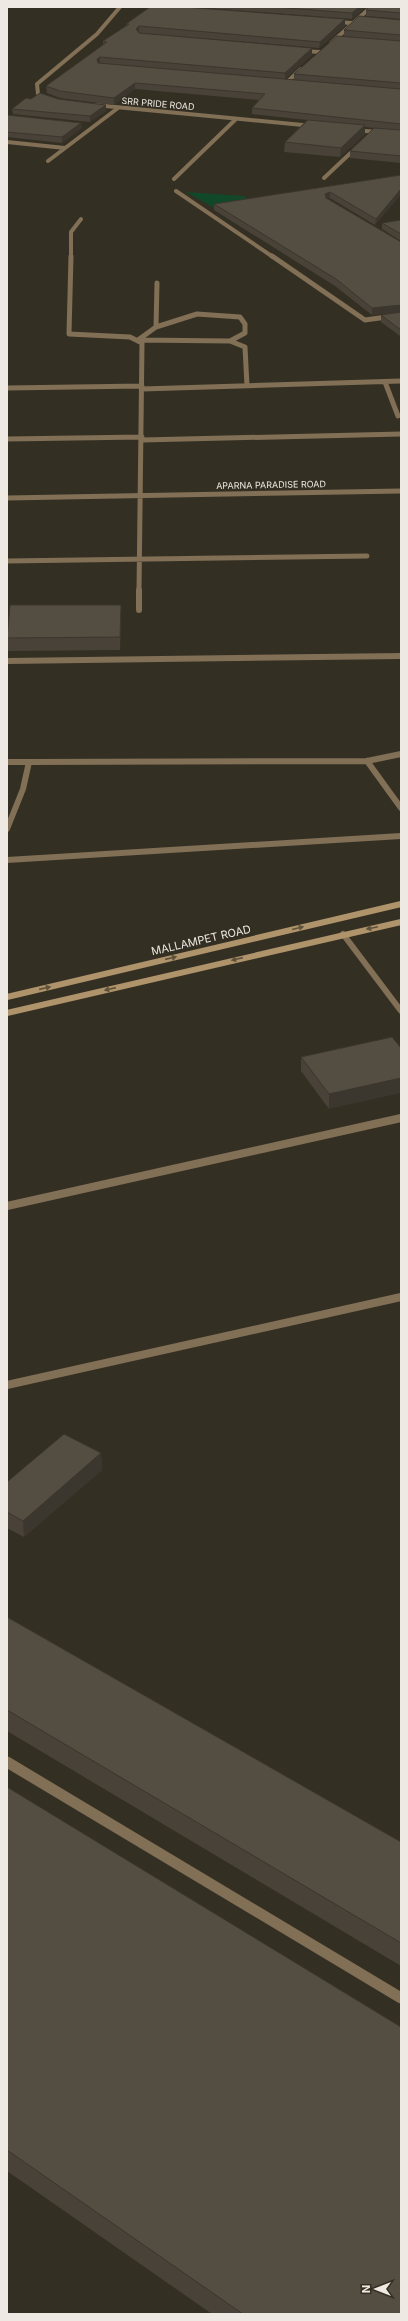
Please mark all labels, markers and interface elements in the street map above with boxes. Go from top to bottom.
street label: SRR PRIDE ROAD [121,95,195,112]
street label: APARNA PARADISE ROAD [216,478,326,491]
street label: MALLAMPET ROAD [150,922,252,958]
one-way arrow [292,924,304,930]
one-way arrow [366,925,378,931]
one-way arrow [166,955,178,961]
one-way arrow [231,957,243,963]
one-way arrow [39,985,51,991]
one-way arrow [104,986,117,992]
north arrow [356,2269,396,2309]
text: N [359,2285,373,2293]

